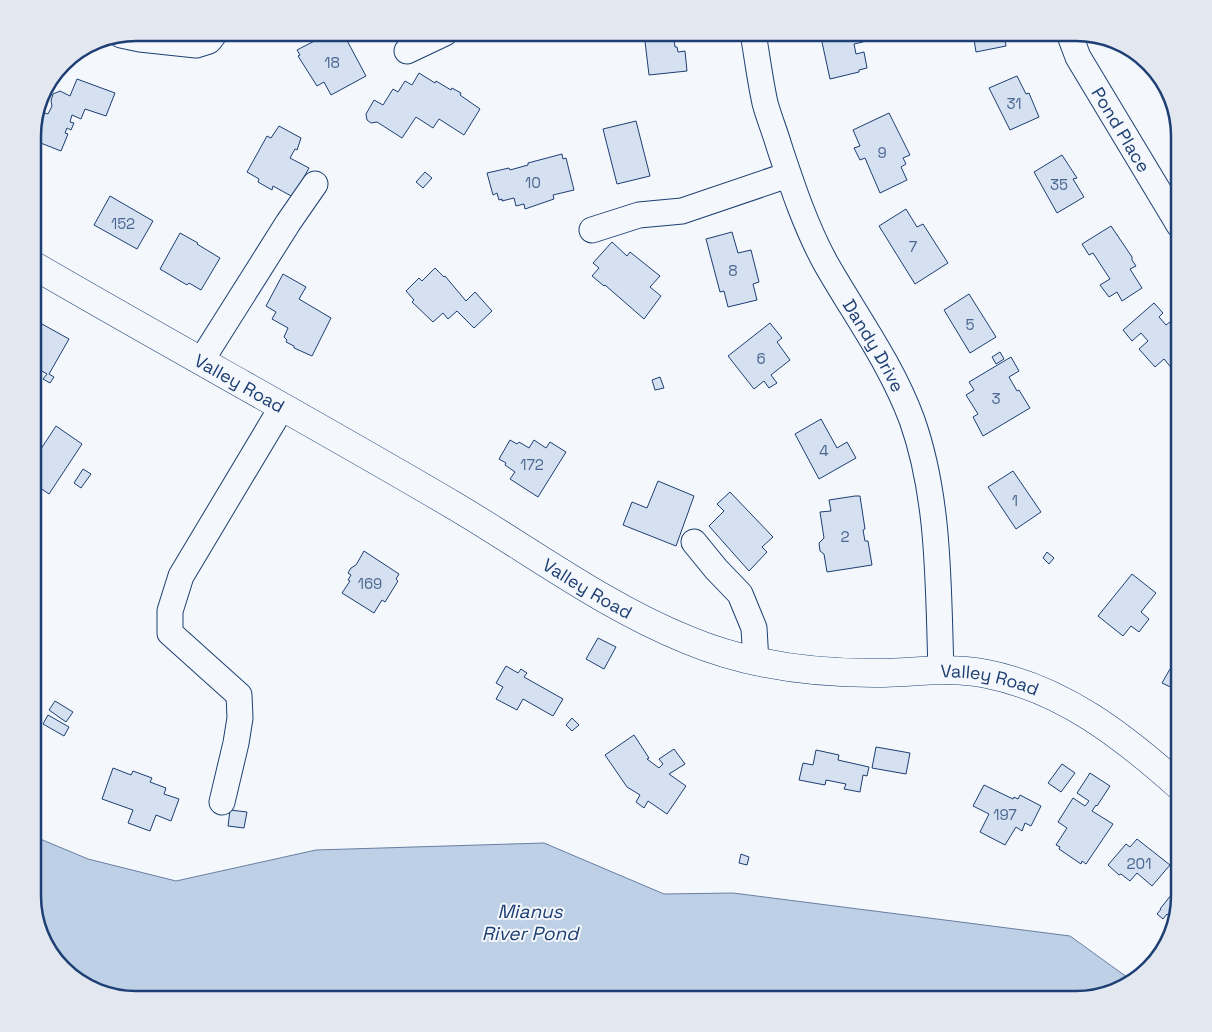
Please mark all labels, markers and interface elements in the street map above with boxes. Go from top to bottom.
house number: 18 [324,53,340,72]
street label: Pond Place [1087,82,1156,176]
house number: 31 [1006,94,1022,113]
house number: 9 [877,143,887,162]
house number: 10 [525,173,541,192]
house number: 35 [1050,175,1068,194]
house number: 152 [111,214,135,233]
house number: 7 [909,237,917,256]
house number: 8 [728,261,738,280]
street label: Dandy Drive [838,295,910,396]
house number: 5 [966,315,975,334]
street label: Valley Road [190,348,289,417]
house number: 6 [756,349,766,368]
house number: 3 [991,389,1001,408]
house number: 4 [819,441,829,460]
house number: 172 [520,455,544,474]
house number: 1 [1012,491,1018,510]
house number: 2 [840,527,850,546]
street label: Valley Road [539,553,636,623]
house number: 169 [358,574,382,593]
street label: Valley Road [941,659,1042,700]
house number: 197 [993,805,1017,824]
house number: 201 [1127,854,1151,873]
water label: Mianus River Pond [482,899,580,946]

